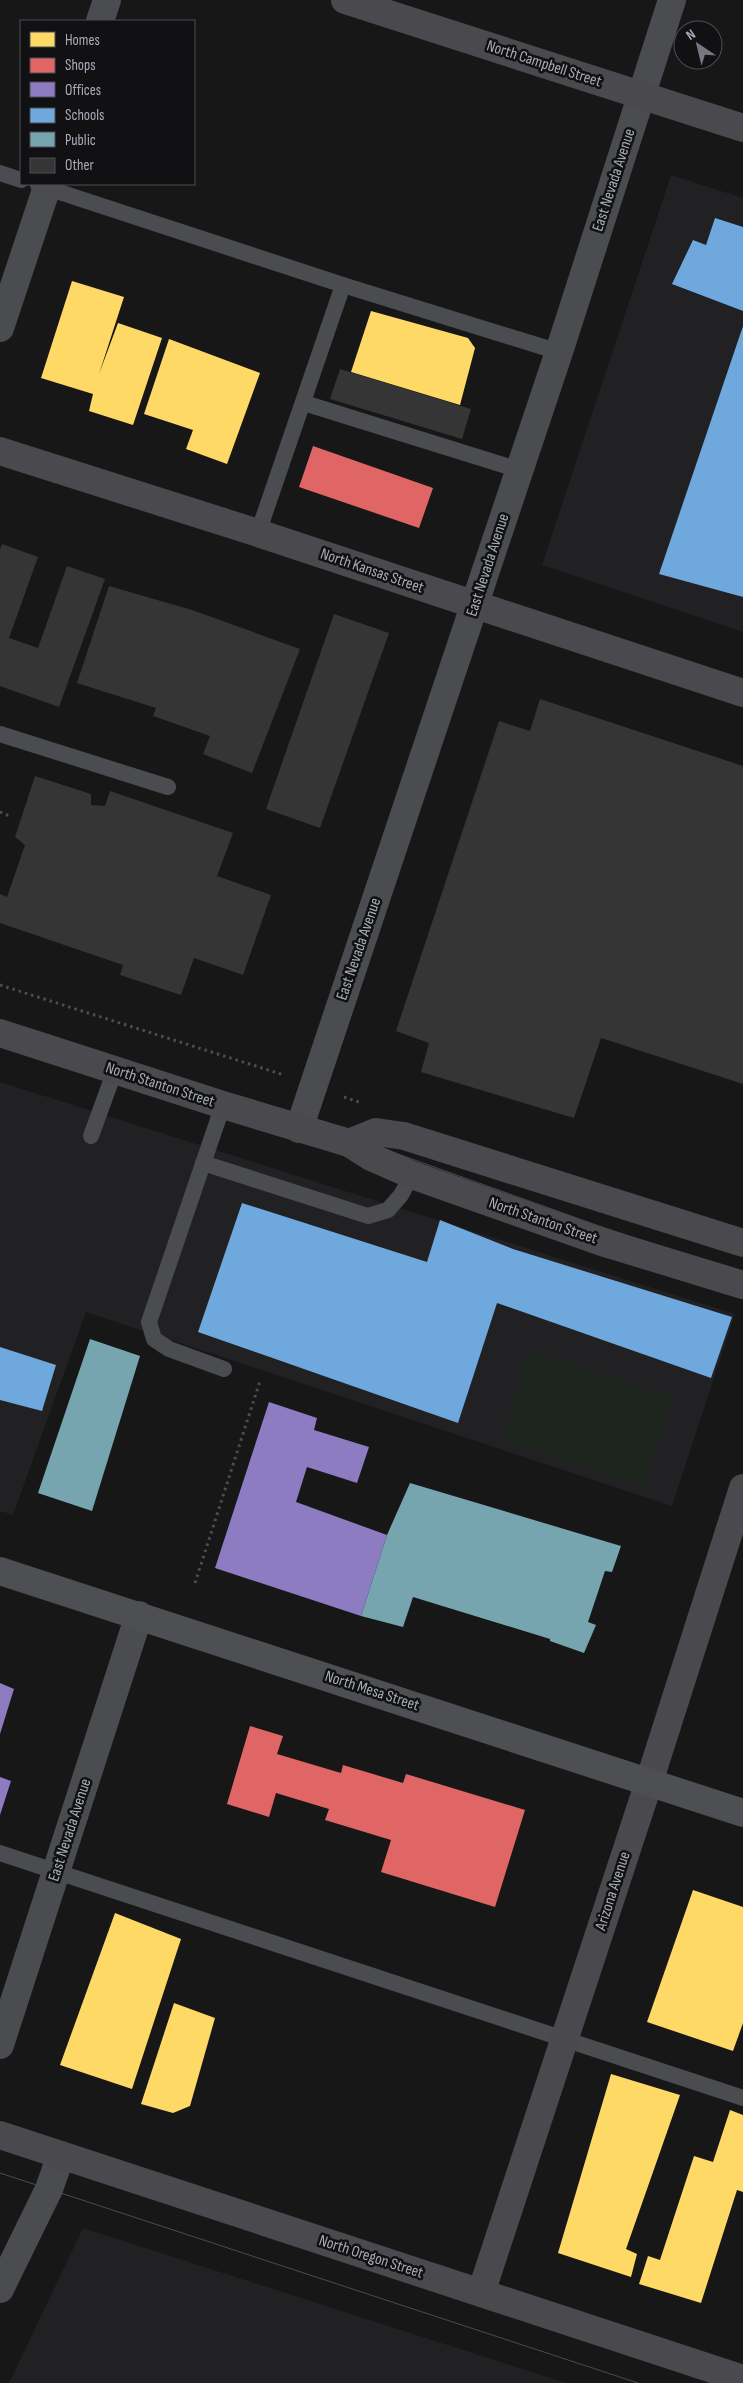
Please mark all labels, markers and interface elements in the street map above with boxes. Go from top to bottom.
legend [20,20,195,185]
north arrow [673,20,723,70]
text: N [683,26,699,44]
text: Homes [65,31,100,50]
street label: North Campbell Street [484,36,604,92]
text: Shops [65,56,96,75]
text: Offices [65,81,101,100]
text: Schools [65,106,104,125]
street label: East Nevada Avenue [588,126,640,234]
text: Public [65,131,96,150]
text: Other [65,156,94,175]
street label: East Nevada Avenue [462,511,514,619]
street label: North Kansas Street [318,544,426,598]
street label: East Nevada Avenue [333,895,385,1003]
street label: North Stanton Street [103,1058,217,1112]
street label: North Stanton Street [486,1194,600,1248]
street label: North Mesa Street [322,1667,422,1715]
street label: East Nevada Avenue [44,1776,96,1884]
street label: Arizona Avenue [591,1849,635,1934]
street label: North Oregon Street [316,2231,426,2283]

